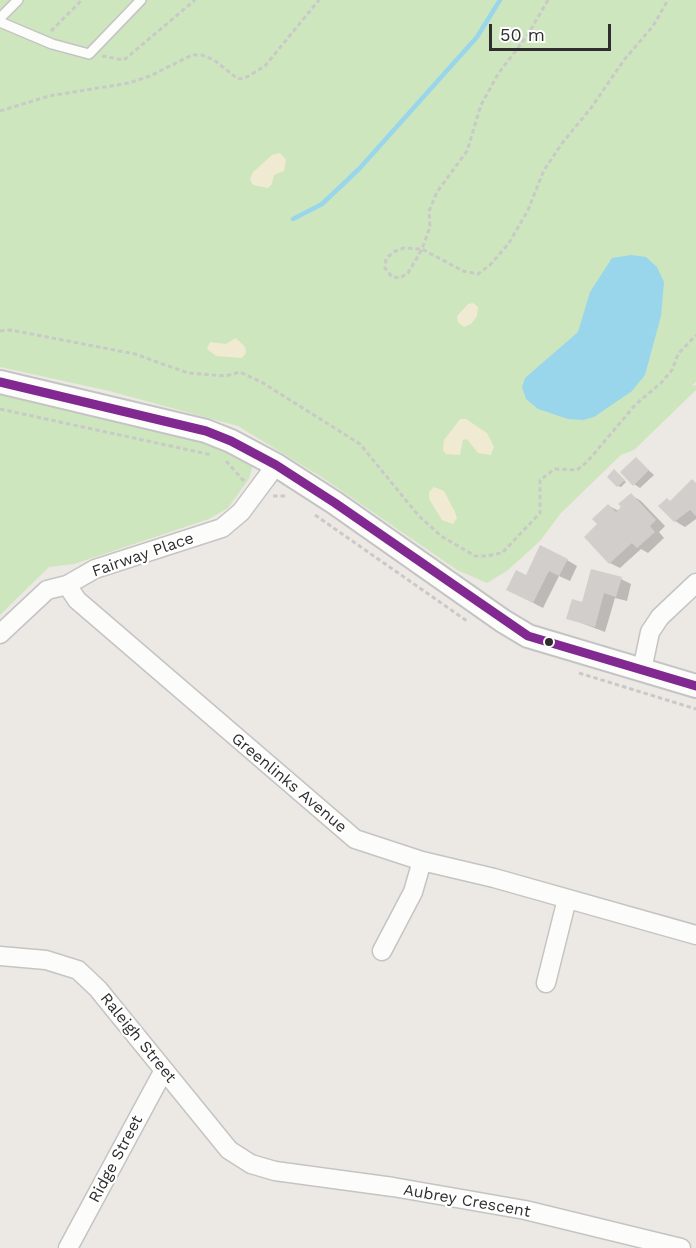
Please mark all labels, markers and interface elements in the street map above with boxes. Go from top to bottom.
scale bar [492,12,614,50]
text: 50 m [500,24,545,45]
street label: Fairway Place [90,529,196,581]
unlabelled marker [543,636,555,648]
street label: Greenlinks Avenue [227,729,351,837]
street label: Raleigh Street [96,989,180,1087]
street label: Ridge Street [85,1112,147,1206]
street label: Aubrey Crescent [402,1180,532,1222]

